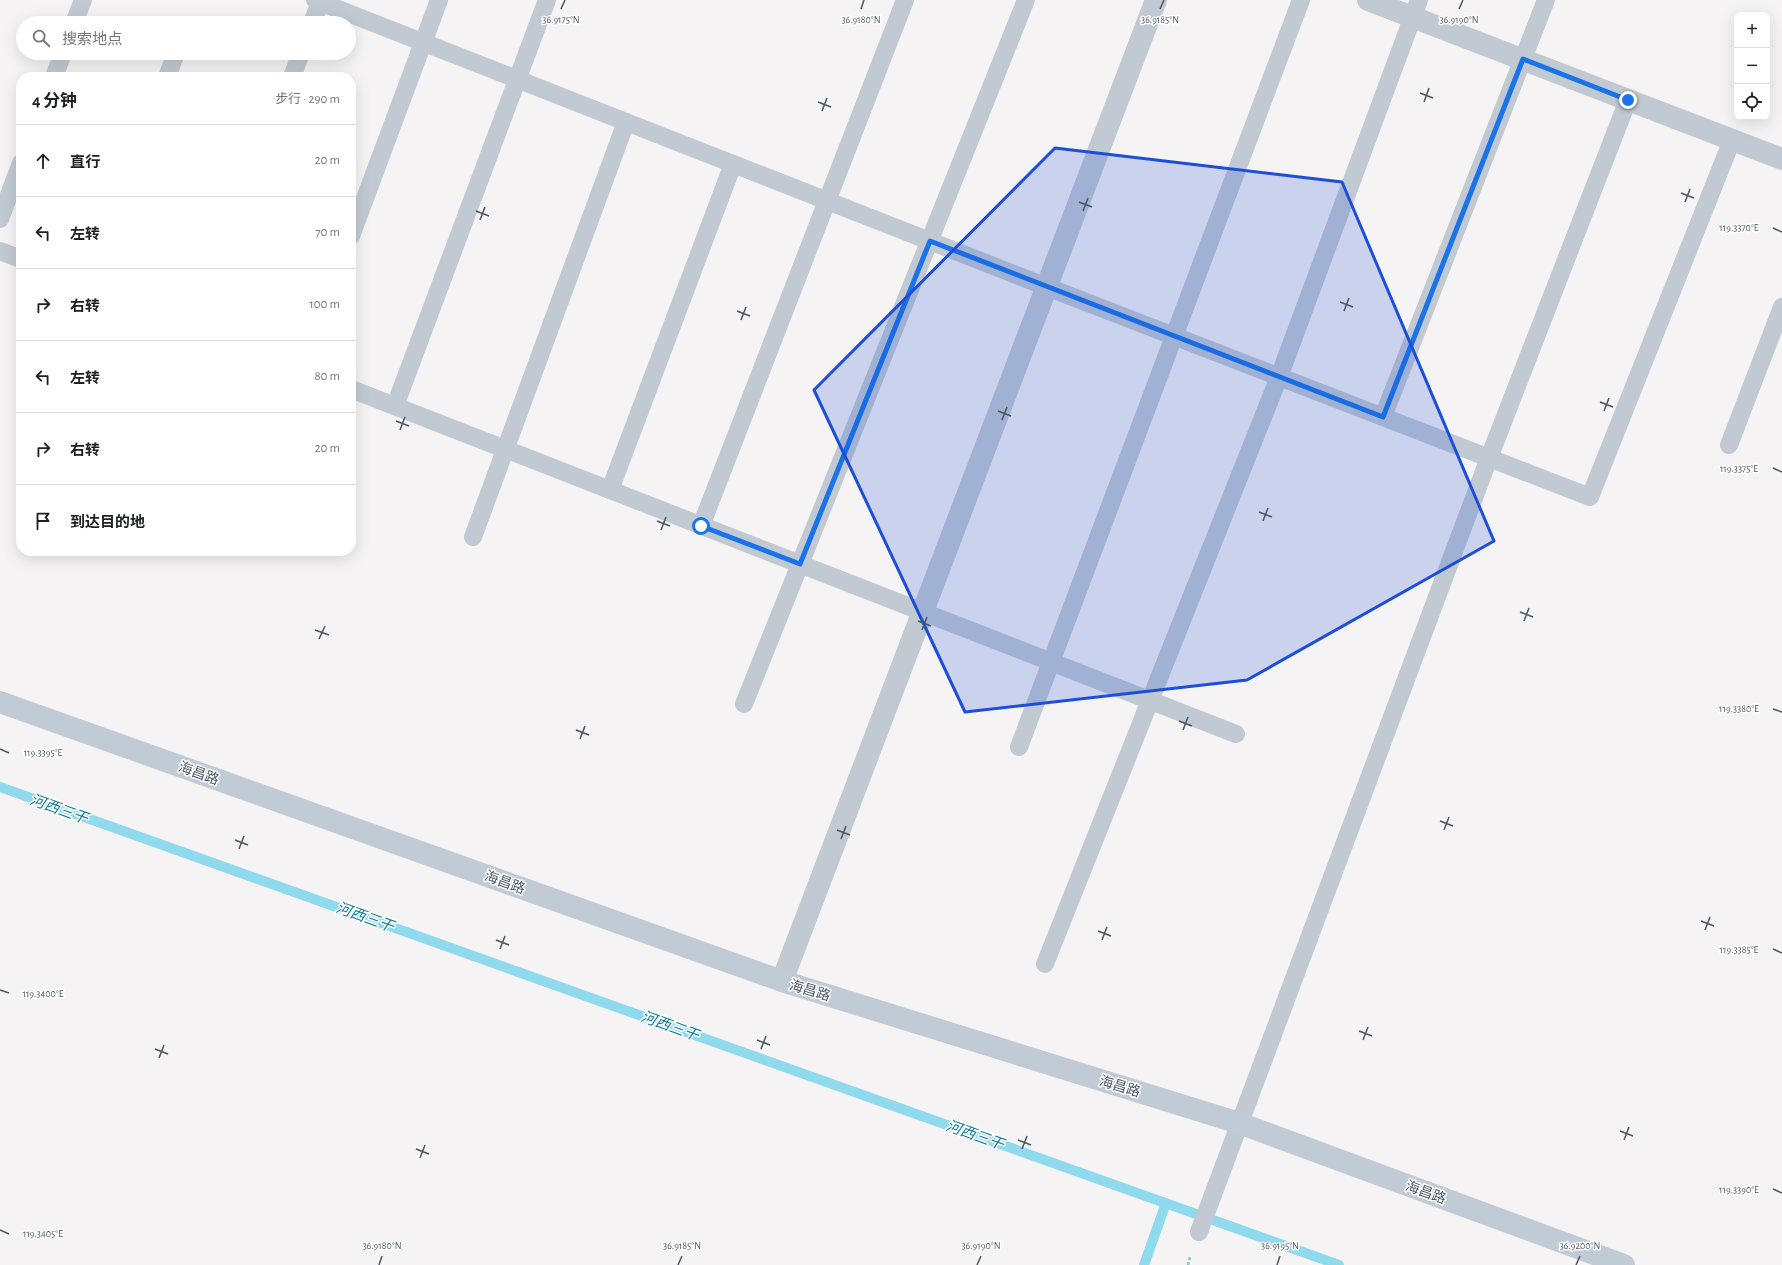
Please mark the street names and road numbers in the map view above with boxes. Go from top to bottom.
street label: 海昌路 [177,759,221,788]
street label: 海昌路 [483,868,527,897]
street label: 海昌路 [788,977,832,1004]
street label: 海昌路 [1098,1073,1142,1100]
street label: 海昌路 [1404,1178,1448,1207]

